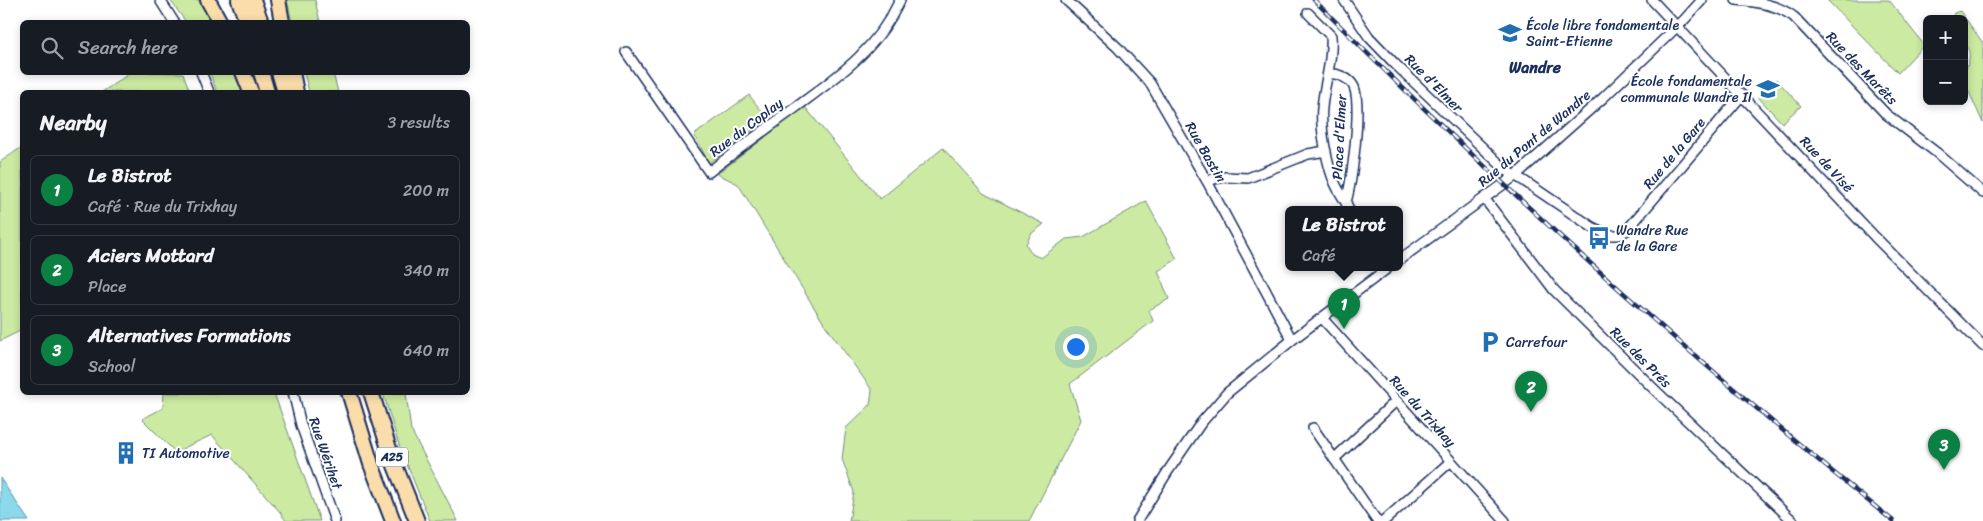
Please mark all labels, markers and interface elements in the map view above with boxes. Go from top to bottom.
place label: École libre fondamentale Saint-Etienne [1526,13,1680,54]
map controls [1923,15,1968,105]
button: + [1923,15,1968,60]
search box [20,20,470,75]
school or university icon: École libre fondamentale Saint-Etienne [1497,20,1523,46]
street label: Rue des Marêts [1820,25,1904,112]
text: Search here [78,31,178,64]
icon: search [38,34,66,62]
street label: Rue d'Elmer [1398,48,1470,120]
district label: Wandre [1509,53,1562,82]
button: − [1923,60,1968,105]
place label: École fondamentale communale Wandre II [1621,69,1753,110]
school or university icon: École fondamentale communale Wandre II [1755,76,1781,102]
street label: Rue du Pont de Wandre [1472,83,1597,194]
street label: Rue du Coplay [704,91,789,164]
street label: Place d'Elmer [1325,92,1354,180]
text: Nearby [40,104,106,142]
text: 3 results [387,108,450,137]
street label: Rue de la Gare [1637,112,1712,195]
street label: Rue Bastin [1178,117,1233,188]
street label: Rue de Visé [1793,130,1860,199]
text: Le Bistrot [88,159,171,192]
text: 1 [54,176,60,205]
text: 200 m [403,176,449,205]
text: Café · Rue du Trixhay [88,192,237,221]
popup [1285,206,1403,271]
text: Le Bistrot [1302,208,1386,241]
place label: Wandre Rue de la Gare [1616,218,1689,259]
bus stop icon: Wandre Rue de la Gare [1586,225,1612,251]
text: Aciers Mottard [88,239,213,272]
text: Café [1302,241,1336,270]
text: 2 [52,256,62,285]
text: 340 m [404,256,449,285]
text: Place [88,272,127,301]
pin: 1 [1328,288,1360,329]
text: Alternatives Formations [88,319,291,352]
street label: Rue des Prés [1604,321,1678,394]
parking icon: Carrefour [1477,329,1503,355]
place label: Carrefour [1506,330,1568,355]
your location [1063,334,1089,360]
text: 3 [53,336,61,365]
text: 640 m [403,336,449,365]
text: School [88,352,135,381]
street label: Rue du Trixhay [1383,369,1463,454]
pin: 2 [1515,371,1547,412]
street label: Rue Wérihet [302,414,350,494]
pin: 3 [1928,429,1960,470]
building icon: TI Automotive [113,440,139,466]
place label: TI Automotive [142,441,230,466]
road number: A25 [376,448,408,467]

